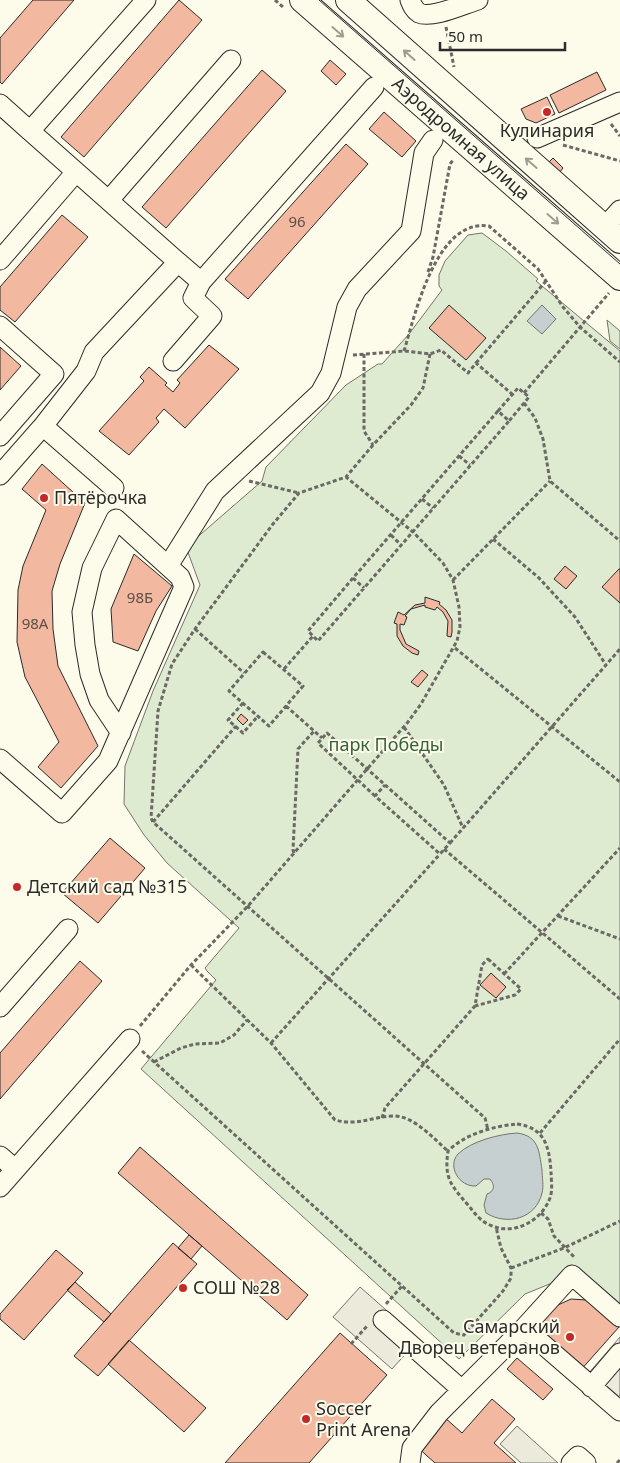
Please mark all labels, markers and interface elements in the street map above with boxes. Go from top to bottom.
scale bar [440,20,565,52]
one-way arrow [332,26,345,38]
text: 50 m [448,26,483,46]
one-way arrow [403,50,416,61]
street label: Аэродромная улица [388,71,535,205]
marker: Кулинария [541,106,553,118]
place label: Кулинария [500,118,594,142]
one-way arrow [524,157,537,169]
house number: 96 [288,211,306,231]
one-way arrow [547,214,560,225]
place label: Пятёрочка [54,485,147,509]
marker: Пятёрочка [38,492,50,504]
house number: 98Б [127,587,153,607]
house number: 98А [22,613,49,633]
park label: парк Победы [328,732,444,756]
place label: Детский сад №315 [27,874,187,898]
marker: Детский сад №315 [11,881,23,893]
place label: СОШ №28 [193,1275,280,1299]
marker: СОШ №28 [177,1282,189,1294]
place label: Самарский Дворец ветеранов [399,1314,560,1359]
marker: Самарский Дворец ветеранов [564,1331,576,1343]
place label: Soccer Print Arena [316,1396,411,1441]
marker: Soccer Print Arena [300,1413,312,1425]

